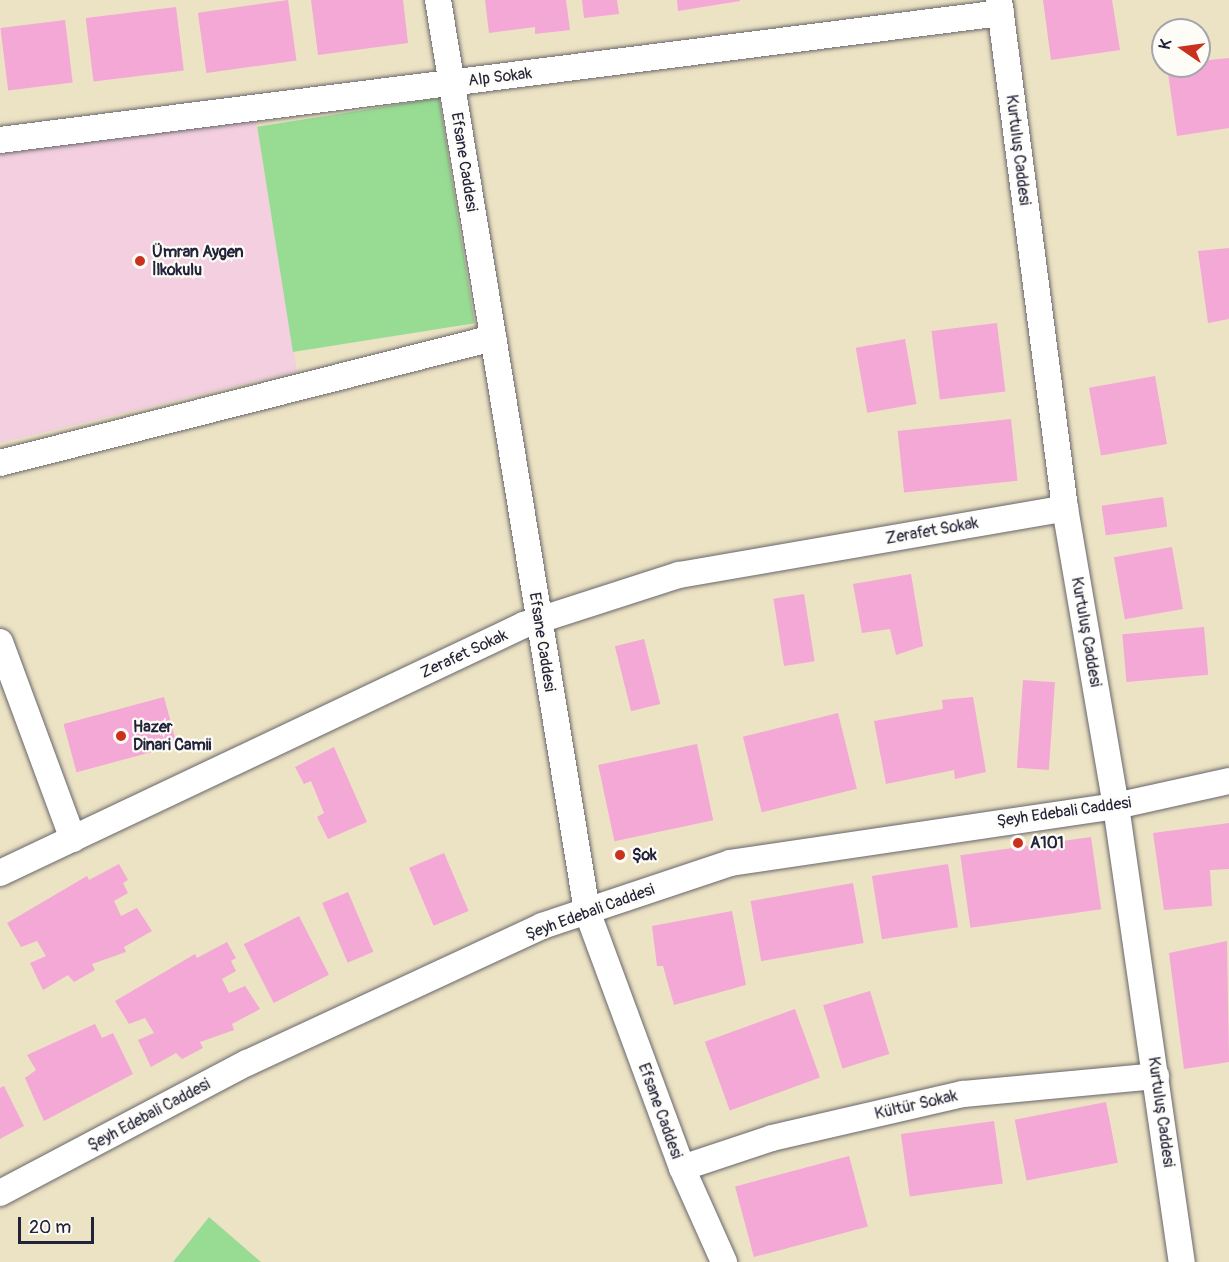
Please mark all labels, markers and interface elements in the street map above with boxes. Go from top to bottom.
north arrow [1151,18,1211,78]
text: K [1155,37,1176,51]
street label: Alp Sokak [467,64,533,90]
street label: Kurtuluş Caddesi [1002,94,1034,206]
street label: Efsane Caddesi [447,111,481,213]
place label: Ümran Aygen İlkokulu [152,242,244,280]
marker: Ümran Aygen İlkokulu [133,254,147,268]
street label: Zerafet Sokak [884,513,980,549]
street label: Kurtuluş Caddesi [1067,575,1105,689]
street label: Efsane Caddesi [525,591,559,693]
street label: Zerafet Sokak [417,625,511,683]
place label: Hazer Dinari Camii [133,717,211,755]
marker: Hazer Dinari Camii [114,729,128,743]
street label: Şeyh Edebali Caddesi [995,793,1133,831]
place label: A101 [1030,833,1064,853]
marker: A101 [1011,836,1025,850]
place label: Şok [632,845,657,865]
marker: Şok [613,848,627,862]
street label: Şeyh Edebali Caddesi [523,880,657,944]
street label: Kurtuluş Caddesi [1144,1055,1178,1169]
street label: Efsane Caddesi [634,1061,686,1161]
street label: Şeyh Edebali Caddesi [85,1075,213,1155]
street label: Kültür Sokak [873,1086,959,1124]
scale bar [21,1205,98,1243]
text: 20 m [29,1216,71,1239]

